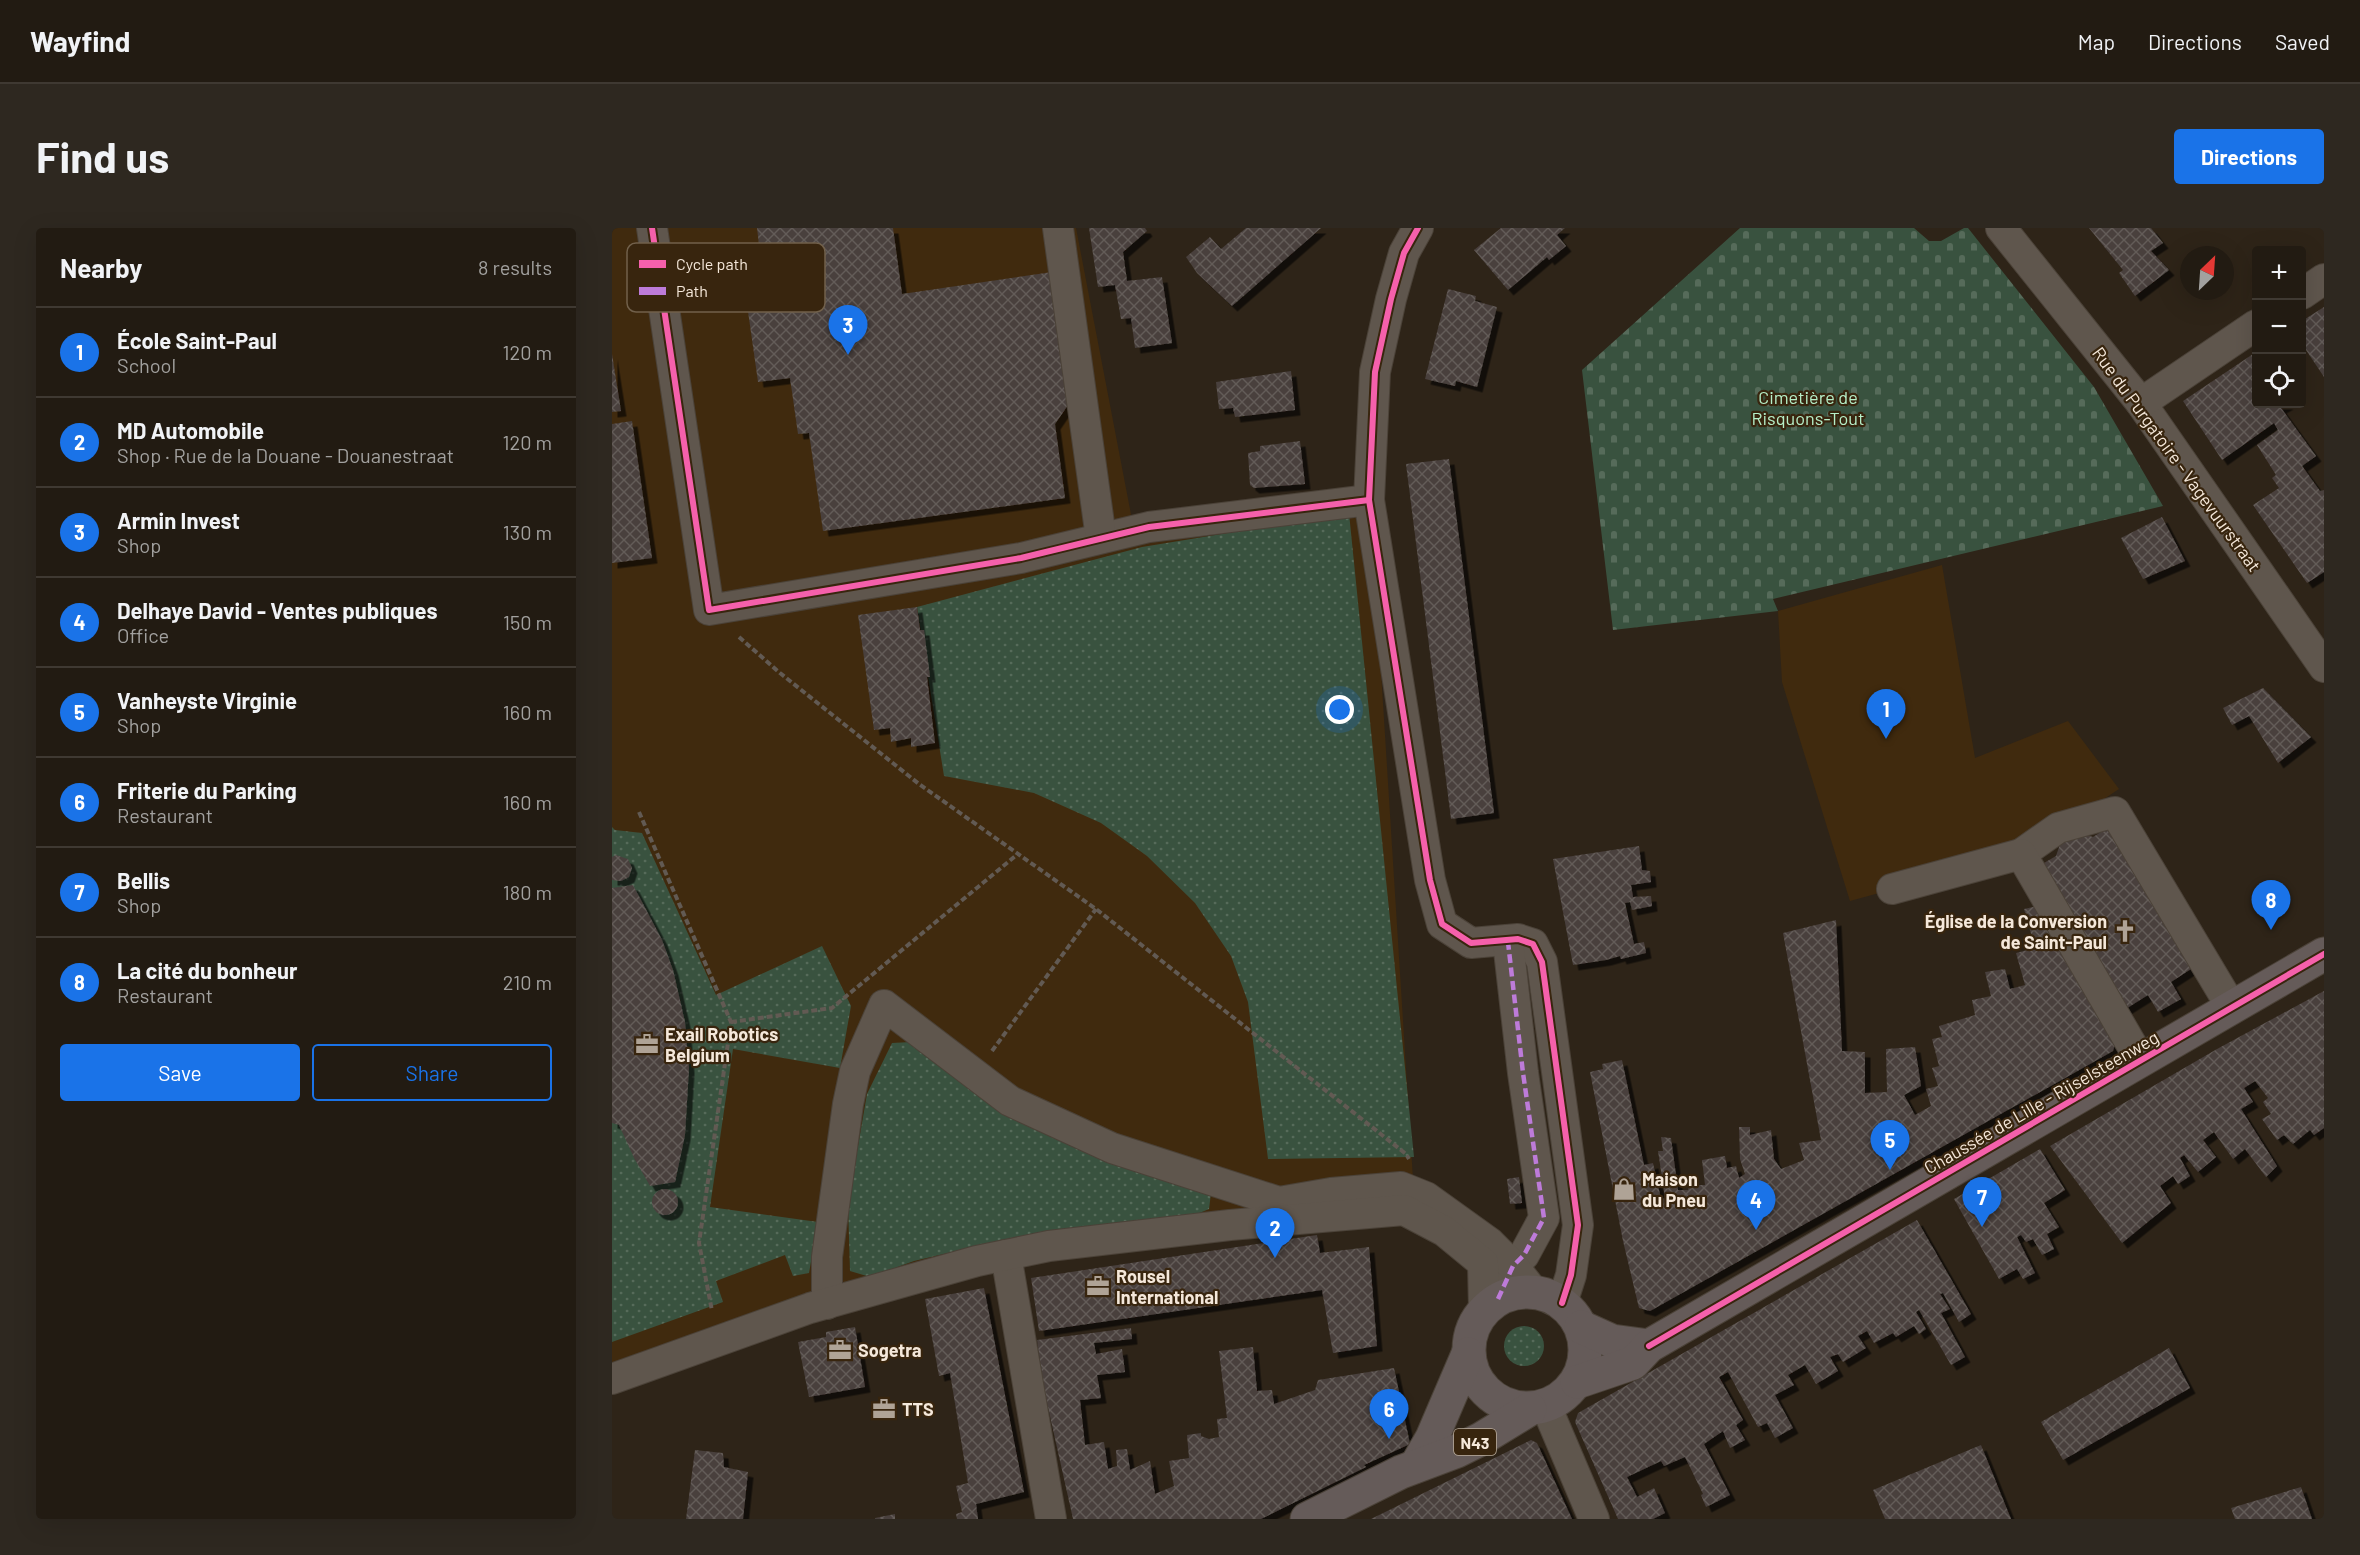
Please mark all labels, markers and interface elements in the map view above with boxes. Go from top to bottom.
text: Wayfind [30,24,130,58]
text: Map [2078,29,2115,54]
text: Directions [2148,29,2242,54]
text: Saved [2275,29,2330,54]
button: Directions [2174,129,2324,184]
text: Find us [36,131,169,181]
legend [627,243,825,312]
north arrow [2180,246,2234,300]
map controls [2252,246,2306,408]
button: + [2252,246,2306,300]
text: Nearby [60,252,142,283]
text: Cycle path [676,254,748,273]
text: 8 results [478,255,552,279]
text: Path [676,281,708,300]
button: − [2252,300,2306,354]
pin: 3 [828,306,868,355]
text: École Saint-Paul [117,327,277,353]
text: 1 [76,340,83,364]
text: 120 m [502,340,552,364]
street label: Rue du Purgatoire - Vagevuurstraat [2088,342,2266,576]
text: School [117,353,176,377]
button: locate [2252,354,2306,408]
park label: Cimetière de Risquons-Tout [1751,386,1865,429]
text: MD Automobile [117,417,264,443]
text: 2 [74,430,85,454]
text: 120 m [502,430,552,454]
text: Shop · Rue de la Douane - Douanestraat [117,443,454,467]
text: Armin Invest [117,507,240,533]
text: 3 [74,520,85,544]
text: 130 m [503,520,552,544]
text: Shop [117,533,161,557]
text: Delhaye David - Ventes publiques [117,597,437,623]
text: 4 [73,610,86,634]
text: 150 m [503,610,552,634]
text: Office [117,623,169,647]
text: Vanheyste Virginie [117,687,297,713]
pin: 1 [1866,690,1906,739]
your location [1325,695,1354,724]
text: 5 [74,700,85,724]
text: 160 m [503,700,552,724]
text: Shop [117,713,161,737]
text: Friterie du Parking [117,777,297,803]
text: 6 [74,790,85,814]
text: 160 m [503,790,552,814]
text: Restaurant [117,803,213,827]
text: Bellis [117,867,170,893]
text: 7 [75,880,84,904]
text: 180 m [503,880,552,904]
pin: 8 [2252,880,2290,930]
text: Shop [117,893,161,917]
place label: Église de la Conversion de Saint-Paul [1925,910,2107,953]
church icon: Église de la Conversion de Saint-Paul [2112,918,2138,944]
text: La cité du bonheur [117,957,298,983]
text: 8 [74,970,85,994]
text: 210 m [503,970,552,994]
text: Restaurant [117,983,213,1007]
place label: Exail Robotics Belgium [665,1023,778,1066]
street label: Chaussée de Lille - Rijselsteenweg [1920,1026,2162,1178]
office icon: Exail Robotics Belgium [634,1031,660,1057]
button: Save [60,1044,300,1101]
button: Share [312,1044,552,1101]
pin: 5 [1870,1120,1910,1170]
place label: Maison du Pneu [1642,1168,1706,1211]
shop icon: Maison du Pneu [1611,1176,1637,1202]
pin: 7 [1962,1178,2002,1227]
pin: 4 [1736,1180,1776,1230]
pin: 2 [1256,1208,1294,1258]
place label: Rousel International [1116,1265,1218,1308]
office icon: Rousel International [1085,1273,1111,1299]
office icon: Sogetra [827,1337,853,1363]
place label: Sogetra [858,1339,922,1361]
pin: 6 [1370,1390,1408,1439]
office icon: TTS [871,1396,897,1422]
place label: TTS [902,1398,934,1420]
road number: N43 [1454,1429,1496,1455]

